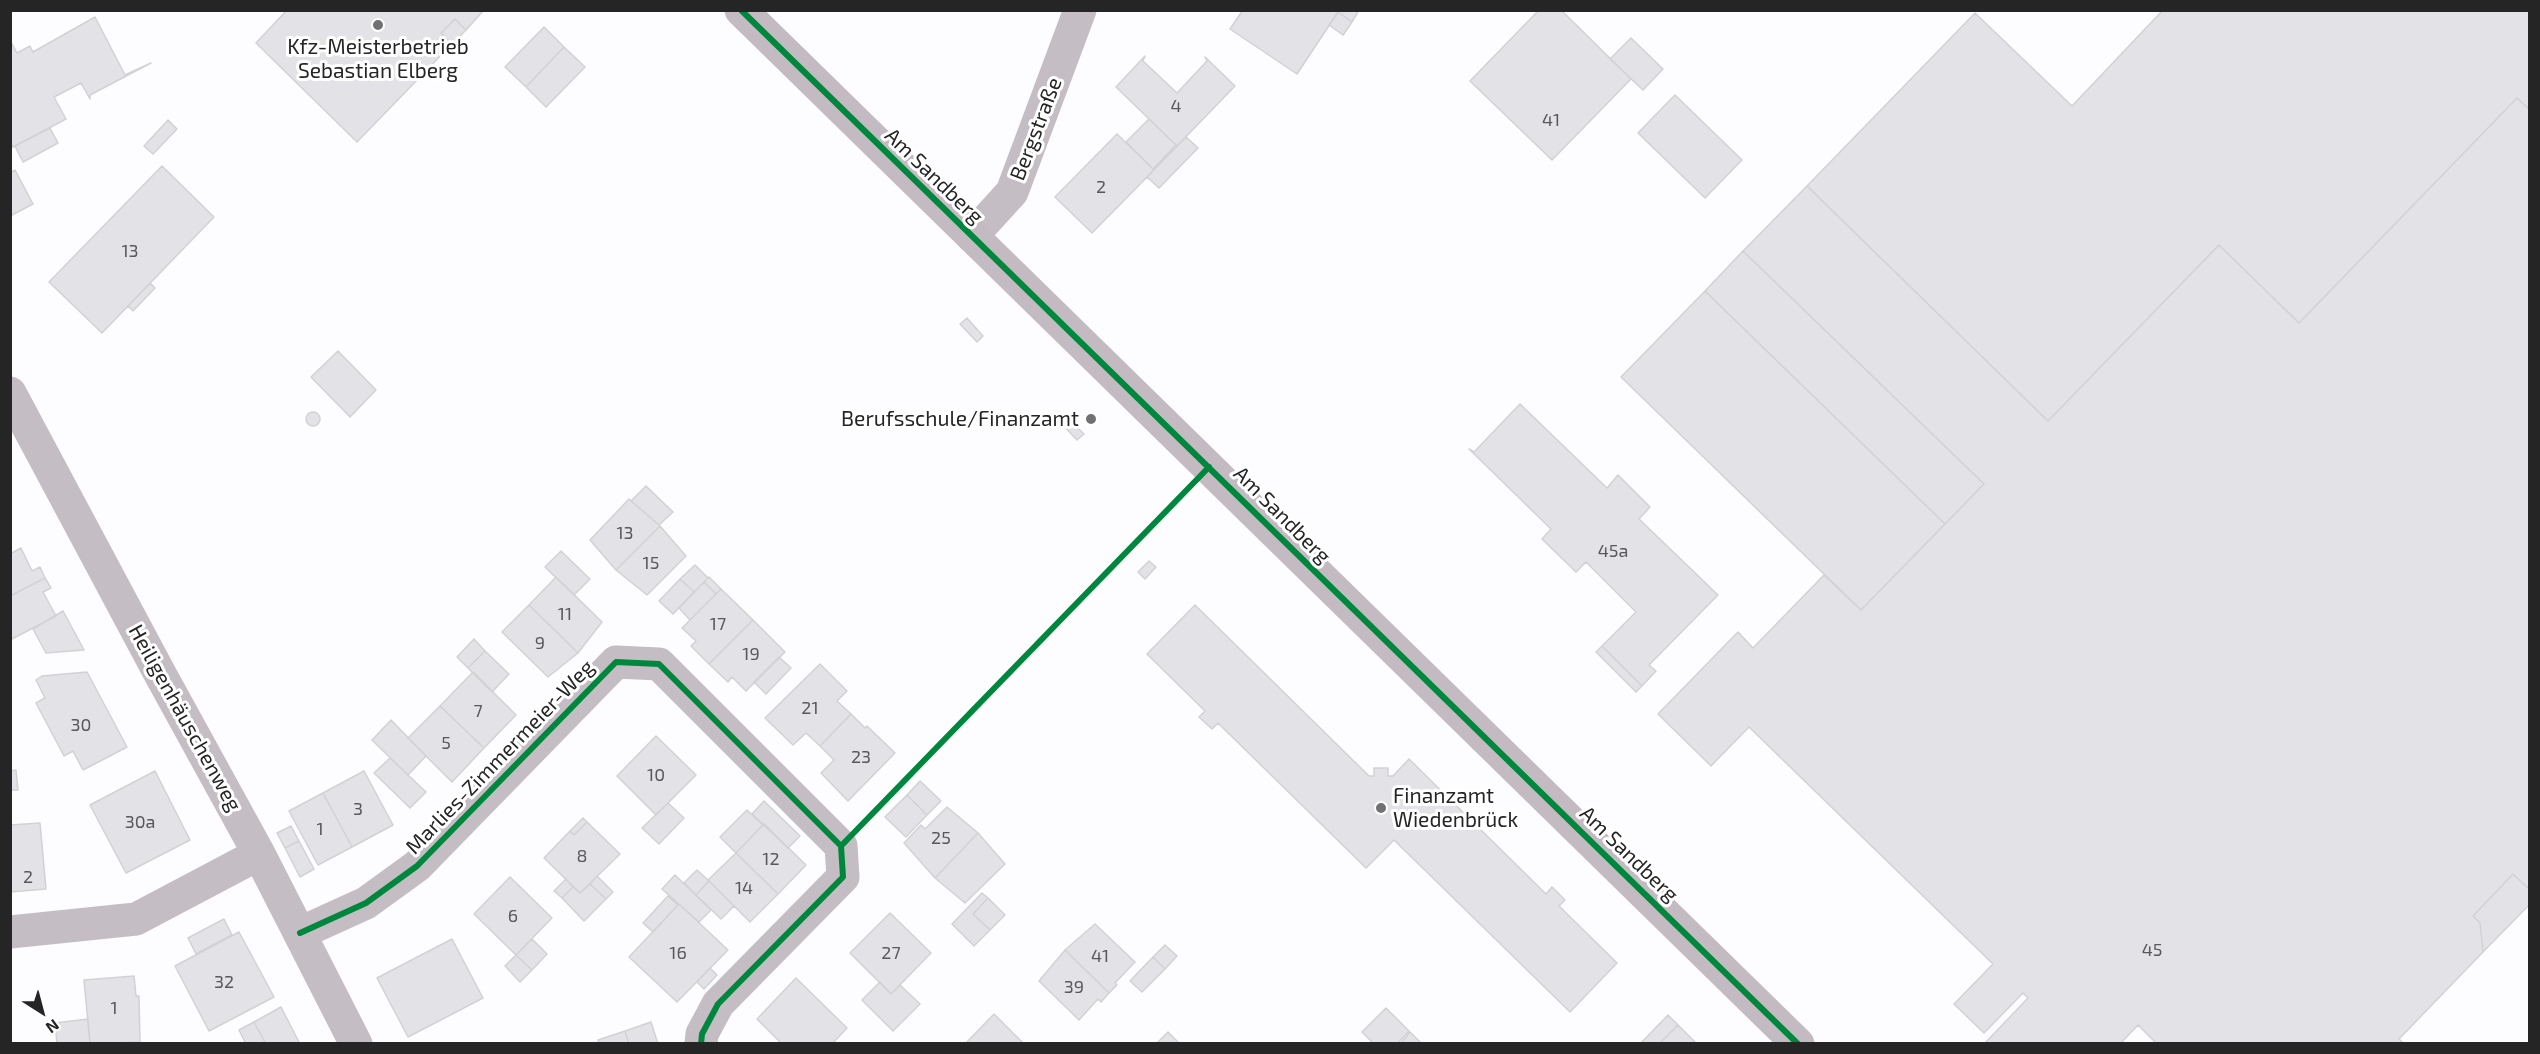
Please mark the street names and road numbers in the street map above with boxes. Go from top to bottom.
street label: Bergstraße [1005,74,1067,184]
street label: Am Sandberg [880,123,988,229]
street label: Am Sandberg [1228,461,1336,569]
street label: Heiligenhäuschenweg [123,620,247,816]
street label: Marlies-Zimmermeier-Weg [401,655,599,859]
street label: Am Sandberg [1575,801,1683,907]

